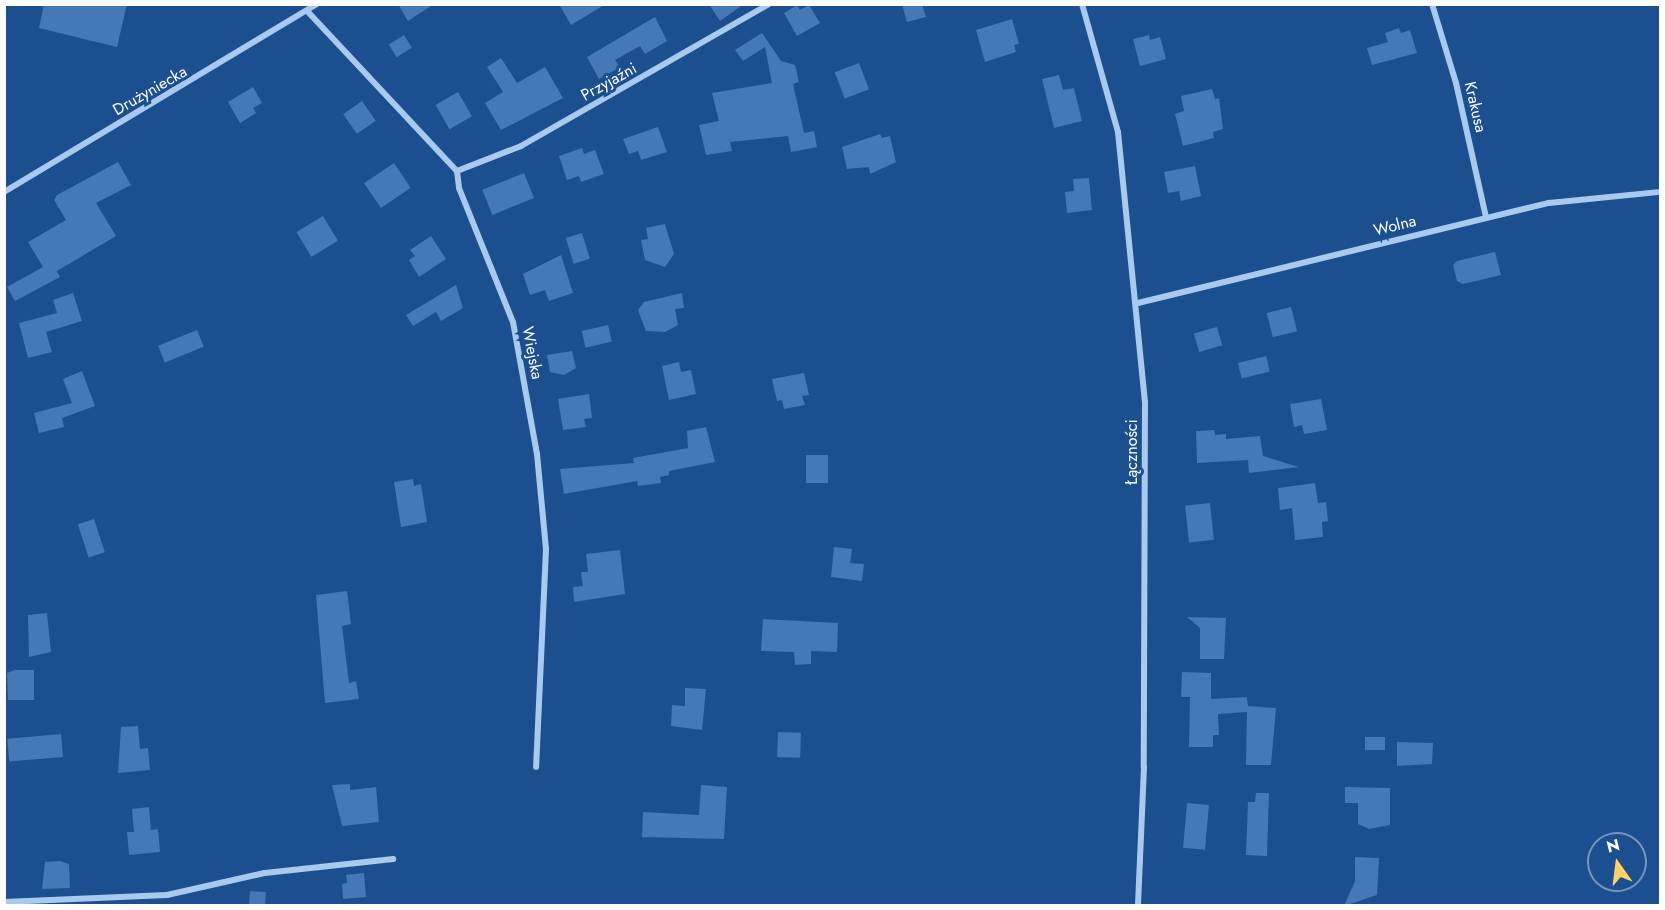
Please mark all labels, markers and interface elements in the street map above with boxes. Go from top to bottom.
street label: Przyjaźni [578,59,640,105]
street label: Drużyniecka [110,62,190,120]
street label: Krakusa [1460,80,1490,134]
street label: Wolna [1372,211,1418,241]
street label: Wiejska [517,325,547,381]
street label: Łączności [1122,419,1142,485]
north arrow [1587,832,1647,892]
text: N [1604,833,1622,859]

